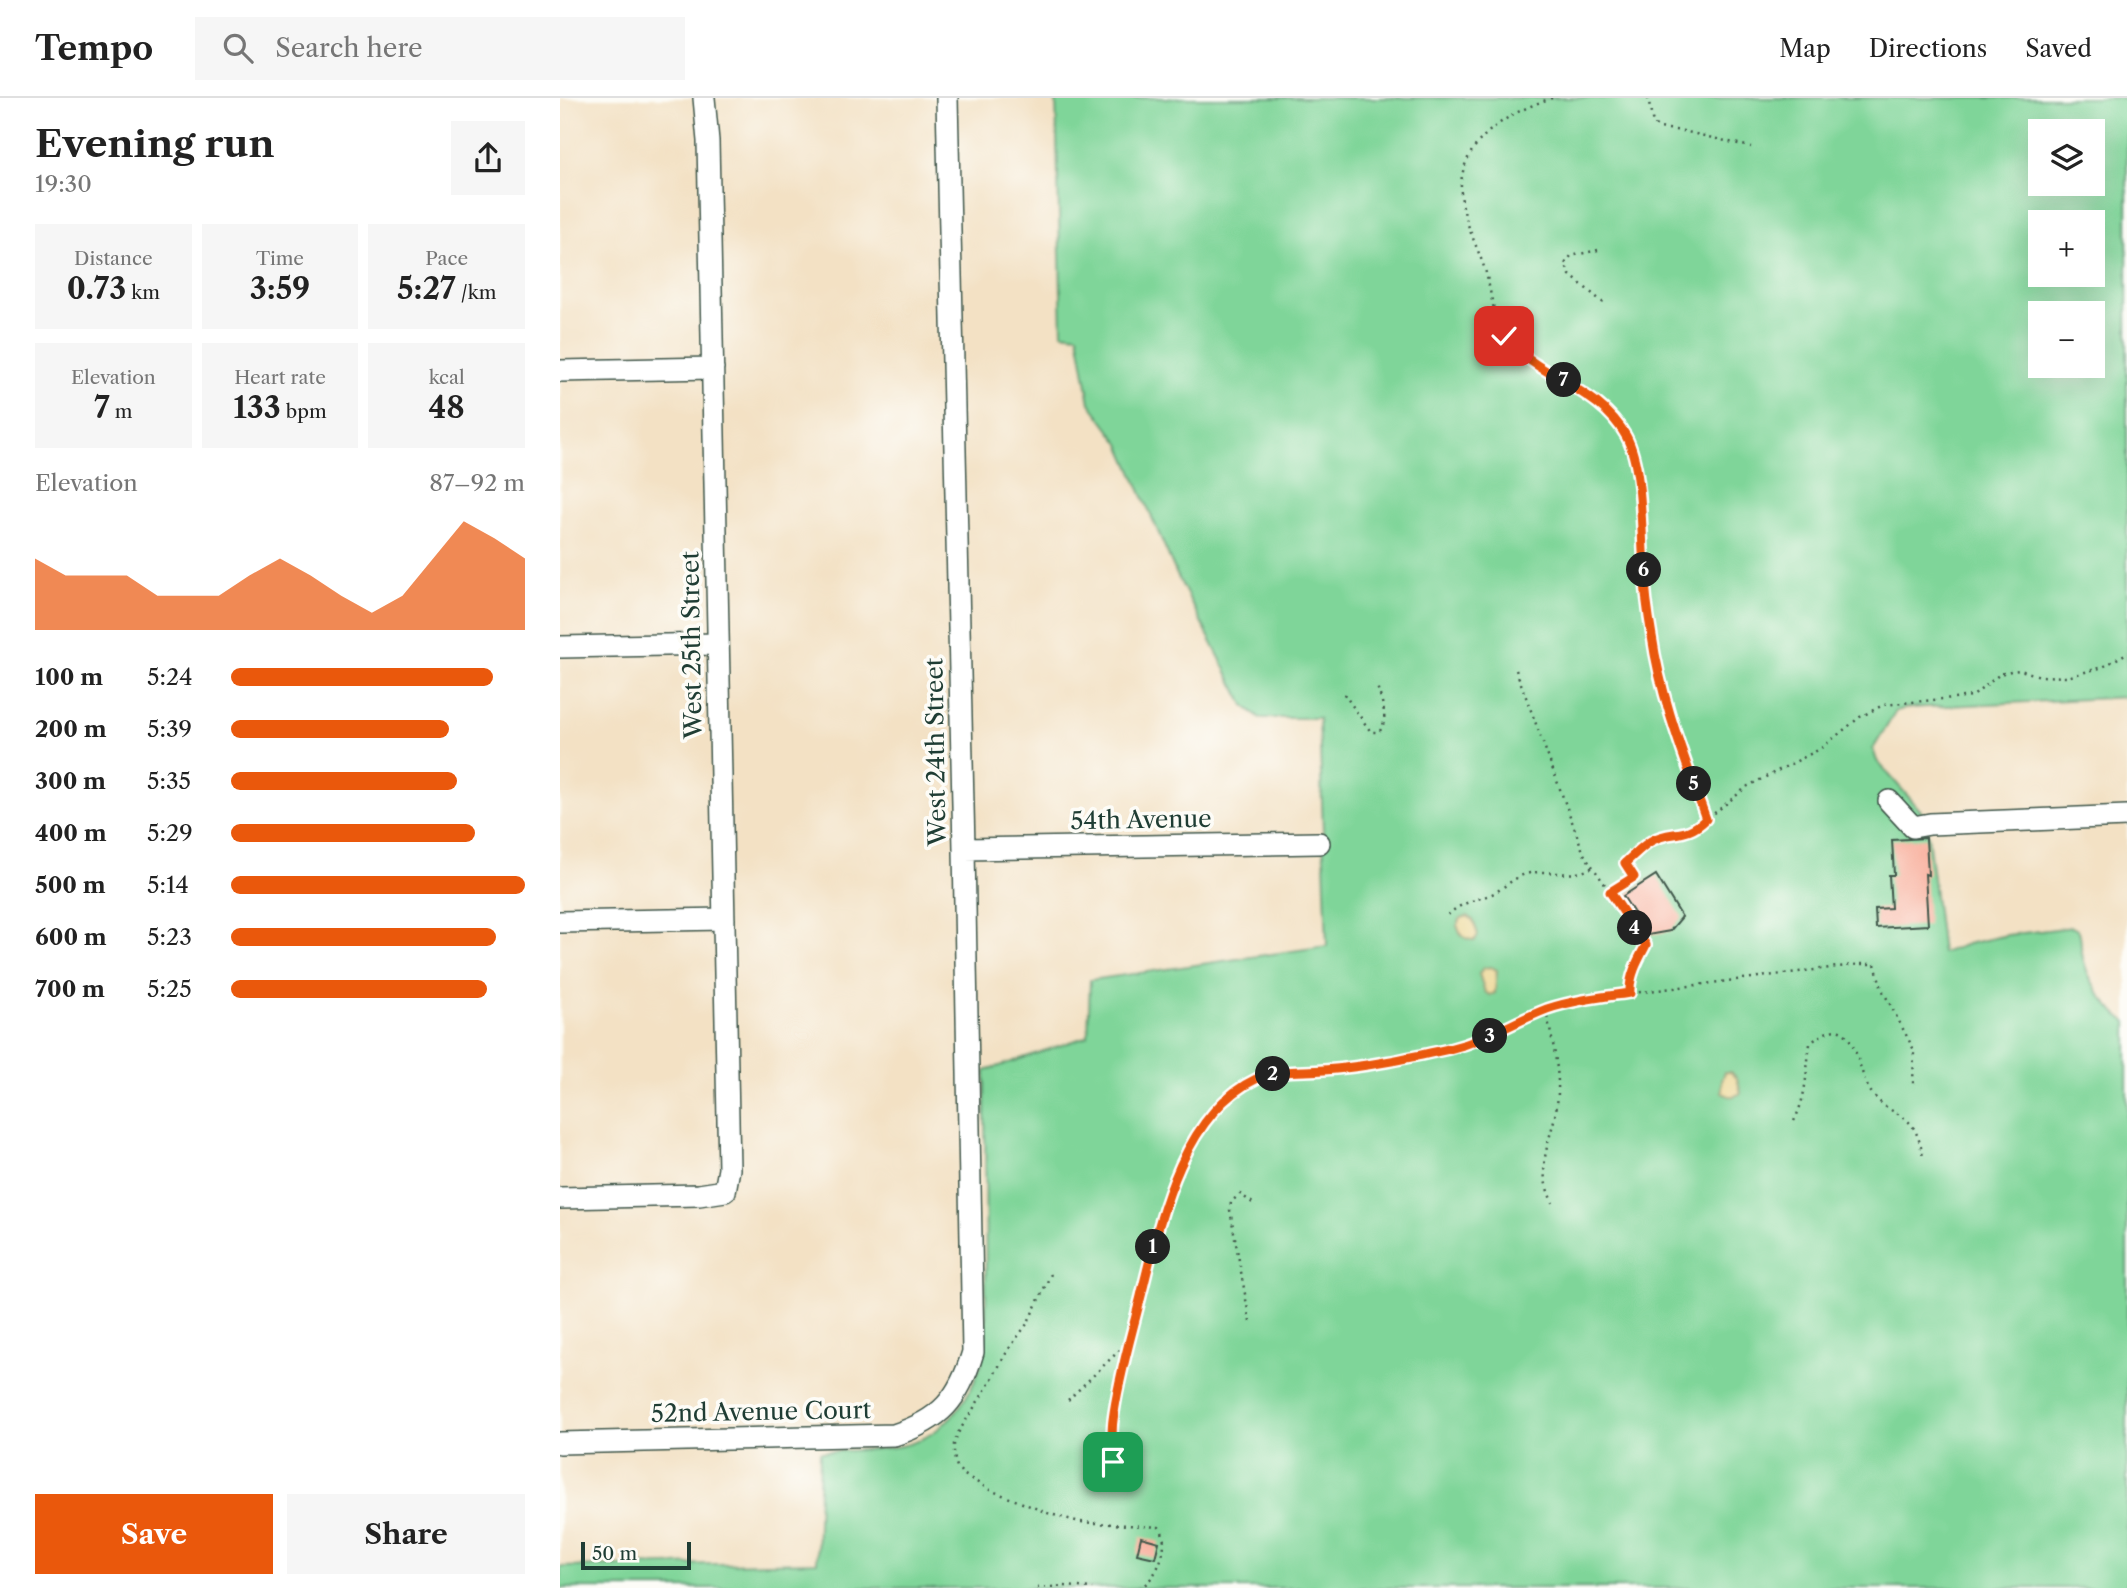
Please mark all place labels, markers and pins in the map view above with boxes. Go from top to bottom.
pin [1474,306,1534,366]
pin: 7 [1546,362,1581,398]
pin: 6 [1626,552,1662,588]
pin: 5 [1676,766,1712,802]
pin: 4 [1618,910,1652,946]
pin: 3 [1472,1018,1508,1054]
pin: 2 [1256,1056,1290,1091]
pin: 1 [1136,1230,1170,1264]
pin [1083,1432,1143,1492]

